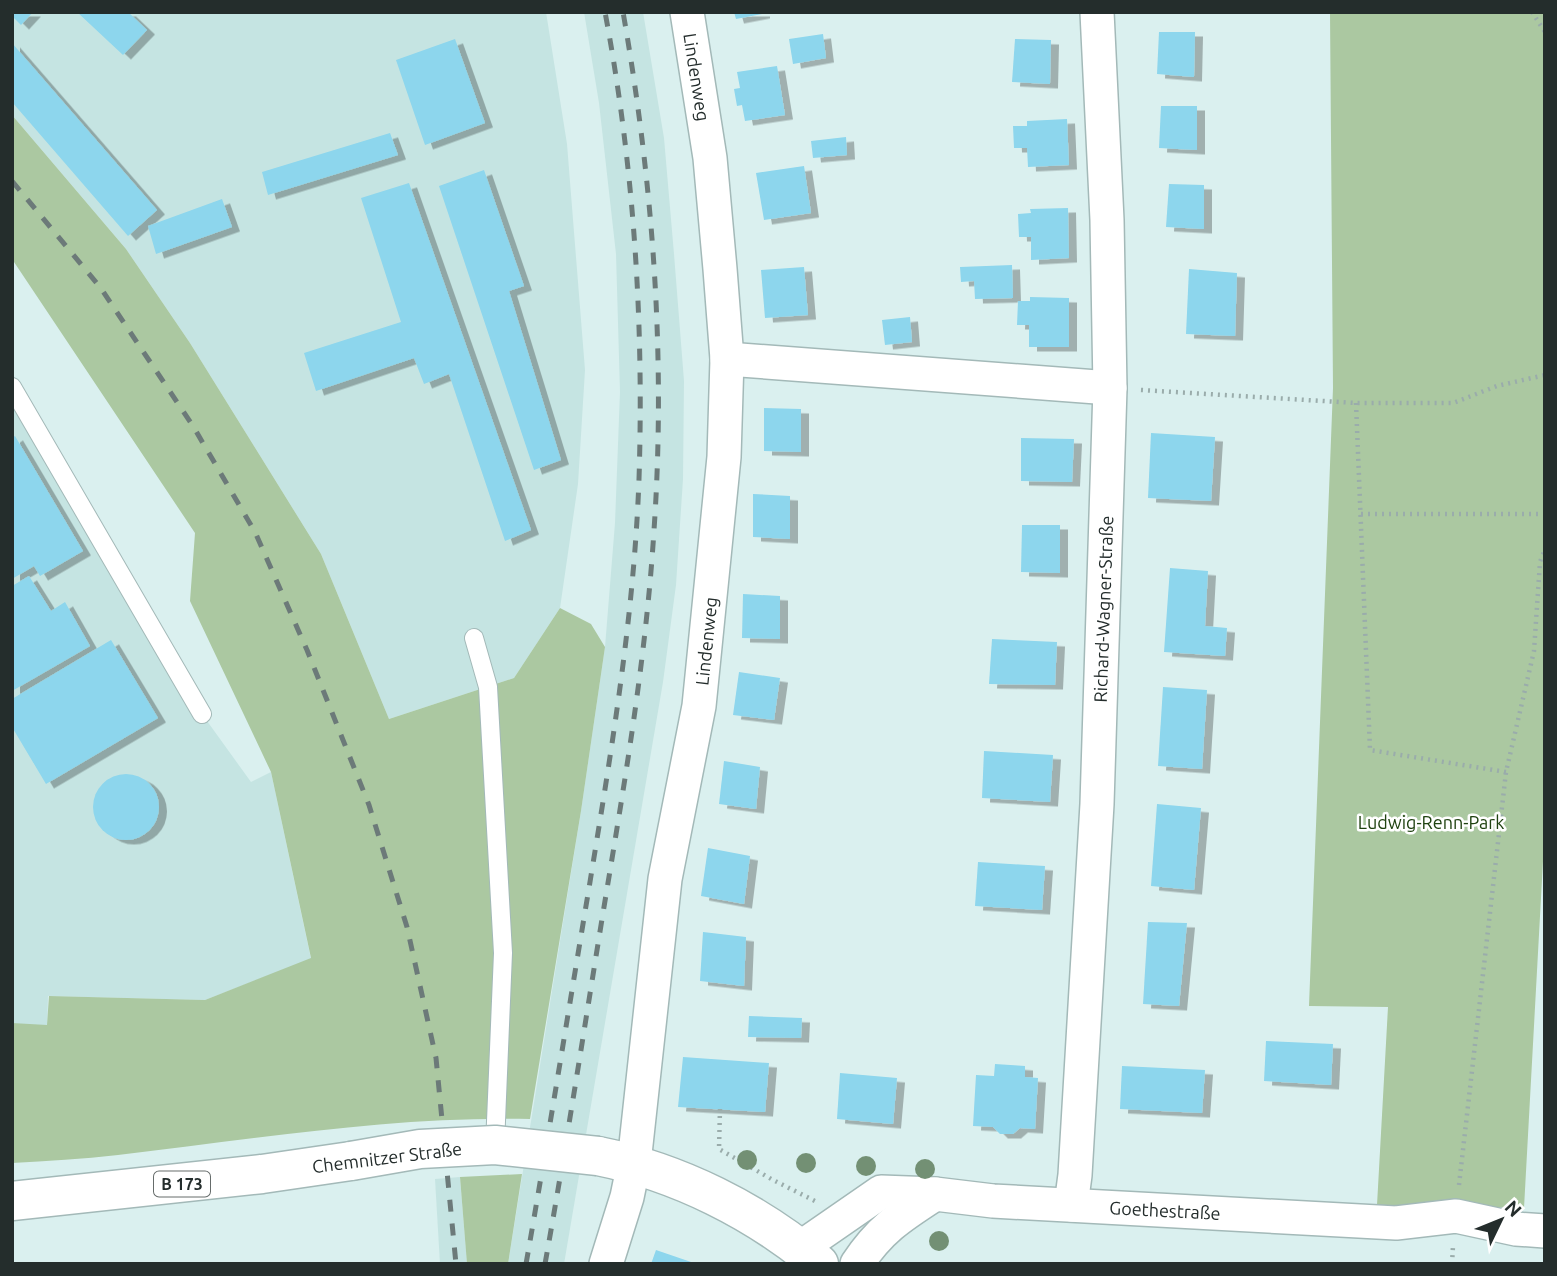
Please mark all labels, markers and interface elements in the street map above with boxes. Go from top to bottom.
street label: Lindenweg [680,32,714,122]
street label: Richard-Wagner-Straße [1090,515,1116,703]
street label: Lindenweg [691,596,721,686]
park label: Ludwig-Renn-Park [1358,812,1504,832]
street label: Chemnitzer Straße [311,1138,463,1176]
road number: B 173 [154,1172,210,1196]
north arrow [1466,1185,1536,1255]
text: N [1501,1196,1526,1221]
street label: Goethestraße [1109,1197,1221,1223]

